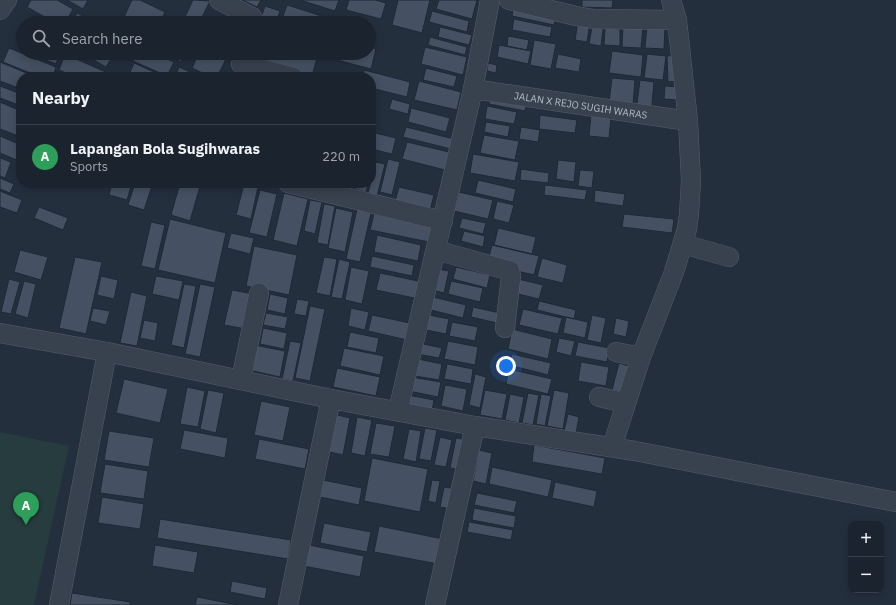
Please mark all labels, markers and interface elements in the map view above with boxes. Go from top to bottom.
search box [16,16,376,60]
icon: search [30,27,52,49]
text: Search here [62,29,142,48]
text: Nearby [32,87,90,109]
street label: JALAN X REJO SUGIH WARAS [513,89,649,121]
text: Lapangan Bola Sugihwaras [70,139,260,158]
text: A [41,148,49,165]
text: 220 m [322,148,360,165]
text: Sports [70,158,108,175]
your location [496,356,516,376]
pin: A [13,492,39,525]
map controls [848,521,884,593]
button: + [848,521,884,557]
button: − [848,557,884,593]

